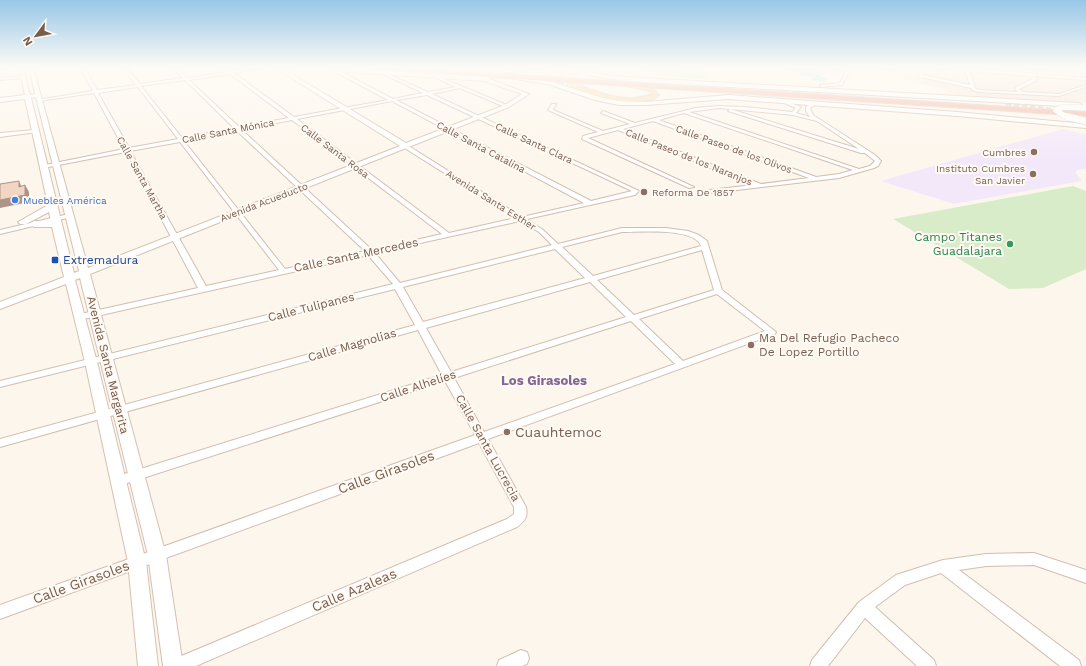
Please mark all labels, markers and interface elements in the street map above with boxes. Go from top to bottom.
north arrow [16,16,56,56]
text: N [20,34,36,48]
street label: Calle Santa Mónica [181,117,275,145]
street label: Calle Santa Catalina [435,119,527,175]
street label: Calle Santa Clara [494,120,575,166]
street label: Calle Santa Rosa [299,122,371,180]
street label: Calle Paseo de los Olivos [674,123,794,175]
street label: Calle Paseo de los Naranjos [624,126,754,188]
street label: Calle Santa Martha [115,135,169,222]
place label: Cumbres [982,147,1026,158]
marker: Cumbres [1029,147,1039,157]
place label: Instituto Cumbres San Javier [936,163,1025,186]
street label: Avenida Santa Esther [444,168,538,232]
marker: Instituto Cumbres San Javier [1028,169,1038,179]
street label: Avenida Acueducto [219,180,309,224]
marker: Reforma De 1857 [639,187,649,197]
place label: Reforma De 1857 [652,187,735,198]
marker: Muebles América [10,195,20,205]
place label: Muebles América [23,195,107,206]
place label: Campo Titanes Guadalajara [914,230,1002,258]
street label: Calle Santa Mercedes [292,235,420,275]
marker: Campo Titanes Guadalajara [1005,239,1015,249]
place label: Extremadura [63,253,139,267]
marker: Extremadura [50,255,60,265]
street label: Calle Tulipanes [266,289,356,325]
street label: Avenida Santa Margarita [84,295,132,436]
street label: Calle Magnolias [306,326,398,364]
place label: Ma Del Refugio Pacheco De Lopez Portillo [759,331,899,359]
marker: Ma Del Refugio Pacheco De Lopez Portillo [746,340,756,350]
street label: Calle Alhelíes [378,367,458,405]
district label: Los Girasoles [501,373,587,388]
street label: Calle Santa Lucrecia [453,392,523,504]
place label: Cuauhtemoc [515,424,602,440]
marker: Cuauhtemoc [502,427,512,437]
street label: Calle Girasoles [335,447,437,497]
street label: Calle Girasoles [30,557,132,607]
street label: Calle Azaleas [309,565,399,615]

